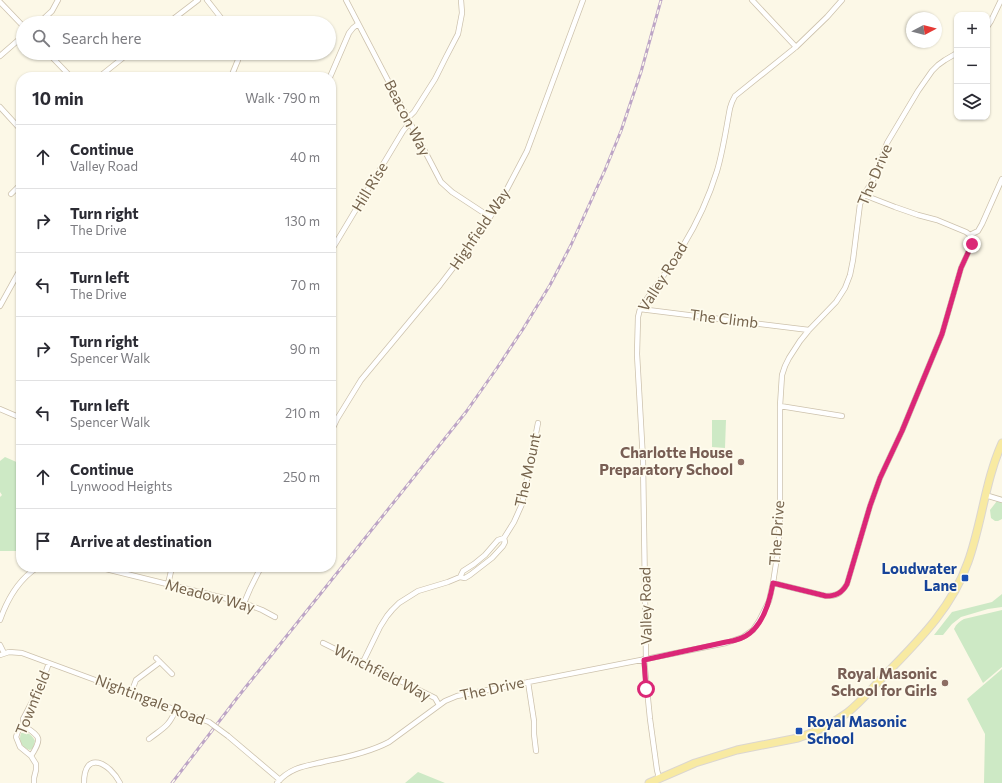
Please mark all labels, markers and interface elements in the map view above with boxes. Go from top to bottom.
north arrow [906,12,942,48]
map controls [954,12,990,120]
button: + [954,12,990,48]
search box [16,16,336,60]
icon: search [30,27,52,49]
text: Search here [62,29,141,47]
button: − [954,48,990,84]
street label: Beacon Way [381,76,435,159]
button: layers [954,84,990,120]
text: 10 min [32,88,84,109]
text: Walk · 790 m [245,90,320,106]
text: Continue [70,140,134,158]
street label: The Drive [853,141,895,208]
icon: ahead [32,146,54,168]
text: 40 m [290,149,320,165]
text: Valley Road [70,158,138,174]
street label: Hill Rise [347,159,391,214]
street label: Highfield Way [445,184,513,273]
text: Turn right [70,204,139,222]
icon: right [32,210,54,232]
text: 130 m [285,213,320,229]
text: The Drive [70,222,127,238]
route end [963,235,981,253]
street label: Valley Road [634,238,691,314]
text: Turn left [70,268,129,286]
icon: left [32,274,54,296]
text: 70 m [291,277,320,293]
text: The Drive [70,286,127,302]
street label: The Climb [689,305,760,331]
text: Turn right [70,332,139,350]
icon: right [32,338,54,360]
text: 90 m [290,341,320,357]
text: Spencer Walk [70,350,150,366]
text: Turn left [70,396,129,414]
icon: left [32,402,54,424]
text: 210 m [285,405,320,421]
text: Spencer Walk [70,414,150,430]
street label: The Mount [510,431,544,509]
place label: Charlotte House Preparatory School [599,443,733,478]
marker: Charlotte House Preparatory School [736,457,746,467]
text: Continue [70,460,134,478]
icon: ahead [32,466,54,488]
text: 250 m [283,469,320,485]
text: Lynwood Heights [70,478,173,494]
street label: The Drive [765,500,787,566]
icon: arrive [32,530,54,552]
text: Arrive at destination [70,532,212,550]
place label: Loudwater Lane [881,559,957,594]
street label: Valley Road [635,567,655,645]
marker: Loudwater Lane [960,573,970,583]
street label: Meadow Way [163,574,257,616]
street label: Winchfield Way [331,640,434,704]
place label: Royal Masonic School for Girls [831,664,937,699]
street label: Townfield [11,668,53,737]
street label: Nightingale Road [93,670,208,728]
street label: The Drive [458,672,526,704]
marker: Royal Masonic School for Girls [940,678,950,688]
route start [637,680,655,698]
place label: Royal Masonic School [807,712,907,747]
marker: Royal Masonic School [794,726,804,736]

